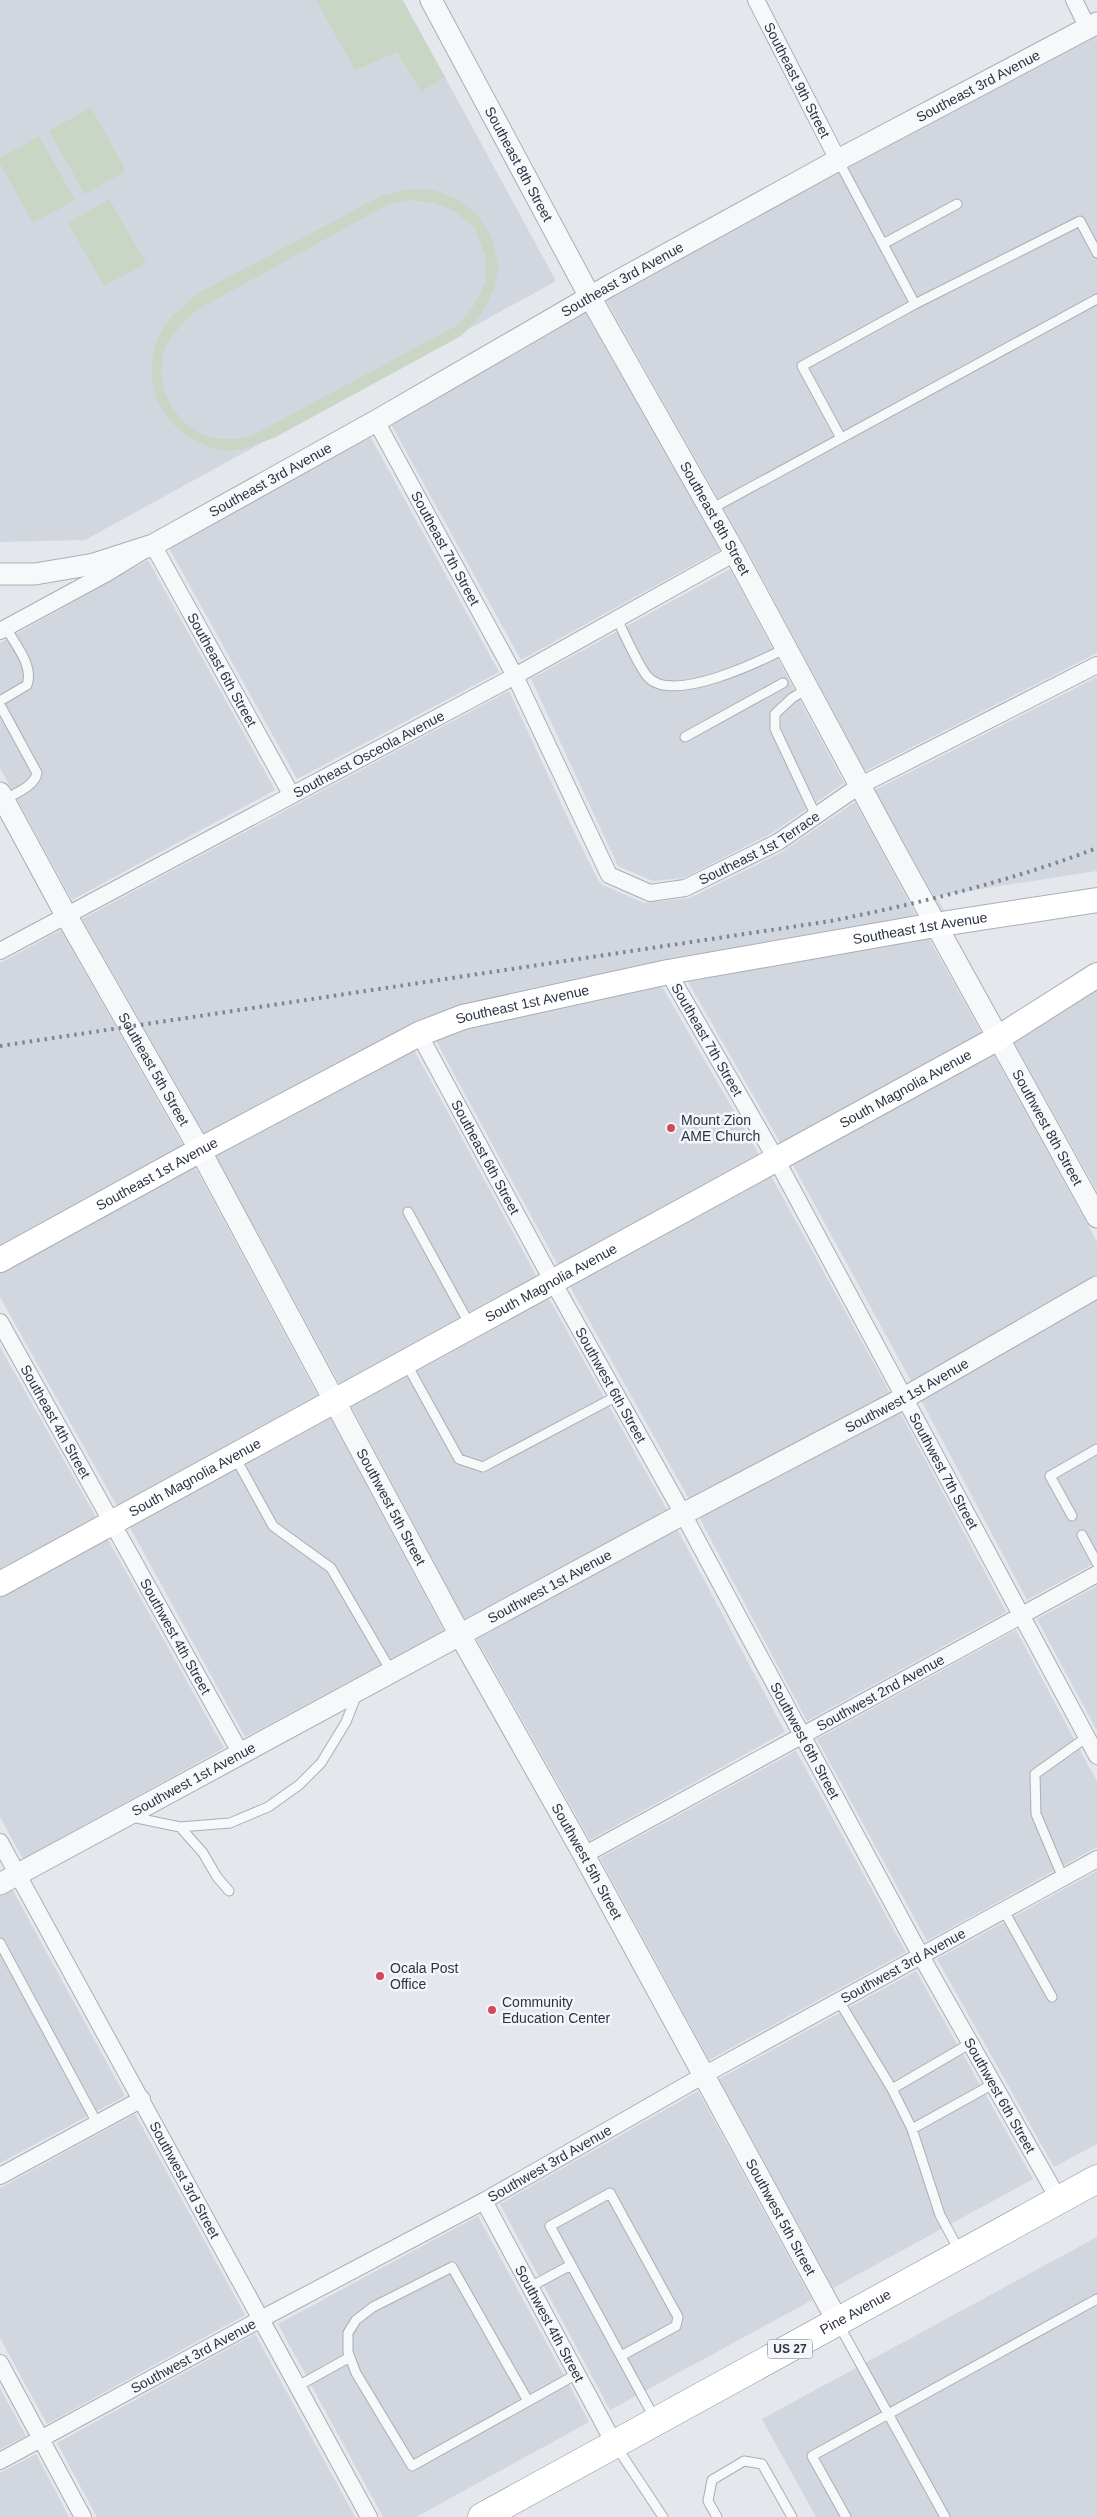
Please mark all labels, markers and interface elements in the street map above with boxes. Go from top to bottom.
street label: Southeast 9th Street [761,20,833,141]
street label: Southeast 3rd Avenue [913,47,1043,125]
street label: Southeast 8th Street [482,104,556,224]
street label: Southeast 3rd Avenue [558,239,686,320]
street label: Southeast 3rd Avenue [206,439,334,520]
street label: Southeast 8th Street [677,459,753,578]
street label: Southeast 7th Street [408,488,483,608]
street label: Southeast 6th Street [184,610,260,729]
street label: Southeast Osceola Avenue [291,707,447,801]
street label: Southeast 1st Terrace [696,808,823,888]
street label: Southeast 1st Avenue [852,909,989,947]
street label: Southeast 7th Street [668,980,746,1099]
street label: Southeast 1st Avenue [453,982,591,1027]
street label: Southeast 5th Street [115,1010,192,1129]
street label: South Magnolia Avenue [837,1046,974,1131]
street label: Southwest 8th Street [1009,1067,1086,1188]
street label: Southeast 6th Street [448,1097,523,1217]
place label: Mount Zion AME Church [681,1112,760,1144]
marker: Mount Zion AME Church [665,1122,677,1134]
street label: Southeast 1st Avenue [93,1134,221,1214]
street label: South Magnolia Avenue [482,1240,620,1325]
street label: Southwest 6th Street [572,1324,650,1446]
street label: Southwest 1st Avenue [842,1355,971,1436]
street label: Southeast 4th Street [17,1362,94,1481]
street label: Southwest 7th Street [906,1410,982,1532]
street label: South Magnolia Avenue [126,1435,264,1520]
street label: Southwest 5th Street [353,1446,429,1568]
street label: Southwest 1st Avenue [485,1546,614,1626]
street label: Southwest 4th Street [137,1576,214,1697]
street label: Southwest 2nd Avenue [814,1651,947,1734]
street label: Southwest 6th Street [767,1679,843,1802]
street label: Southwest 1st Avenue [129,1739,258,1819]
street label: Southwest 5th Street [548,1800,625,1922]
street label: Southwest 3rd Avenue [838,1925,968,2006]
place label: Ocala Post Office [390,1960,459,1992]
marker: Ocala Post Office [374,1970,386,1982]
place label: Community Education Center [502,1994,611,2026]
marker: Community Education Center [486,2004,498,2016]
street label: Southwest 6th Street [961,2035,1039,2156]
street label: Southwest 3rd Street [146,2119,223,2241]
street label: Southwest 3rd Avenue [485,2122,614,2205]
street label: Southwest 5th Street [743,2156,819,2278]
street label: Southwest 4th Street [512,2262,588,2385]
street label: Pine Avenue [817,2286,894,2338]
street label: Southwest 3rd Avenue [128,2315,259,2396]
road number: US 27 [768,2340,812,2358]

